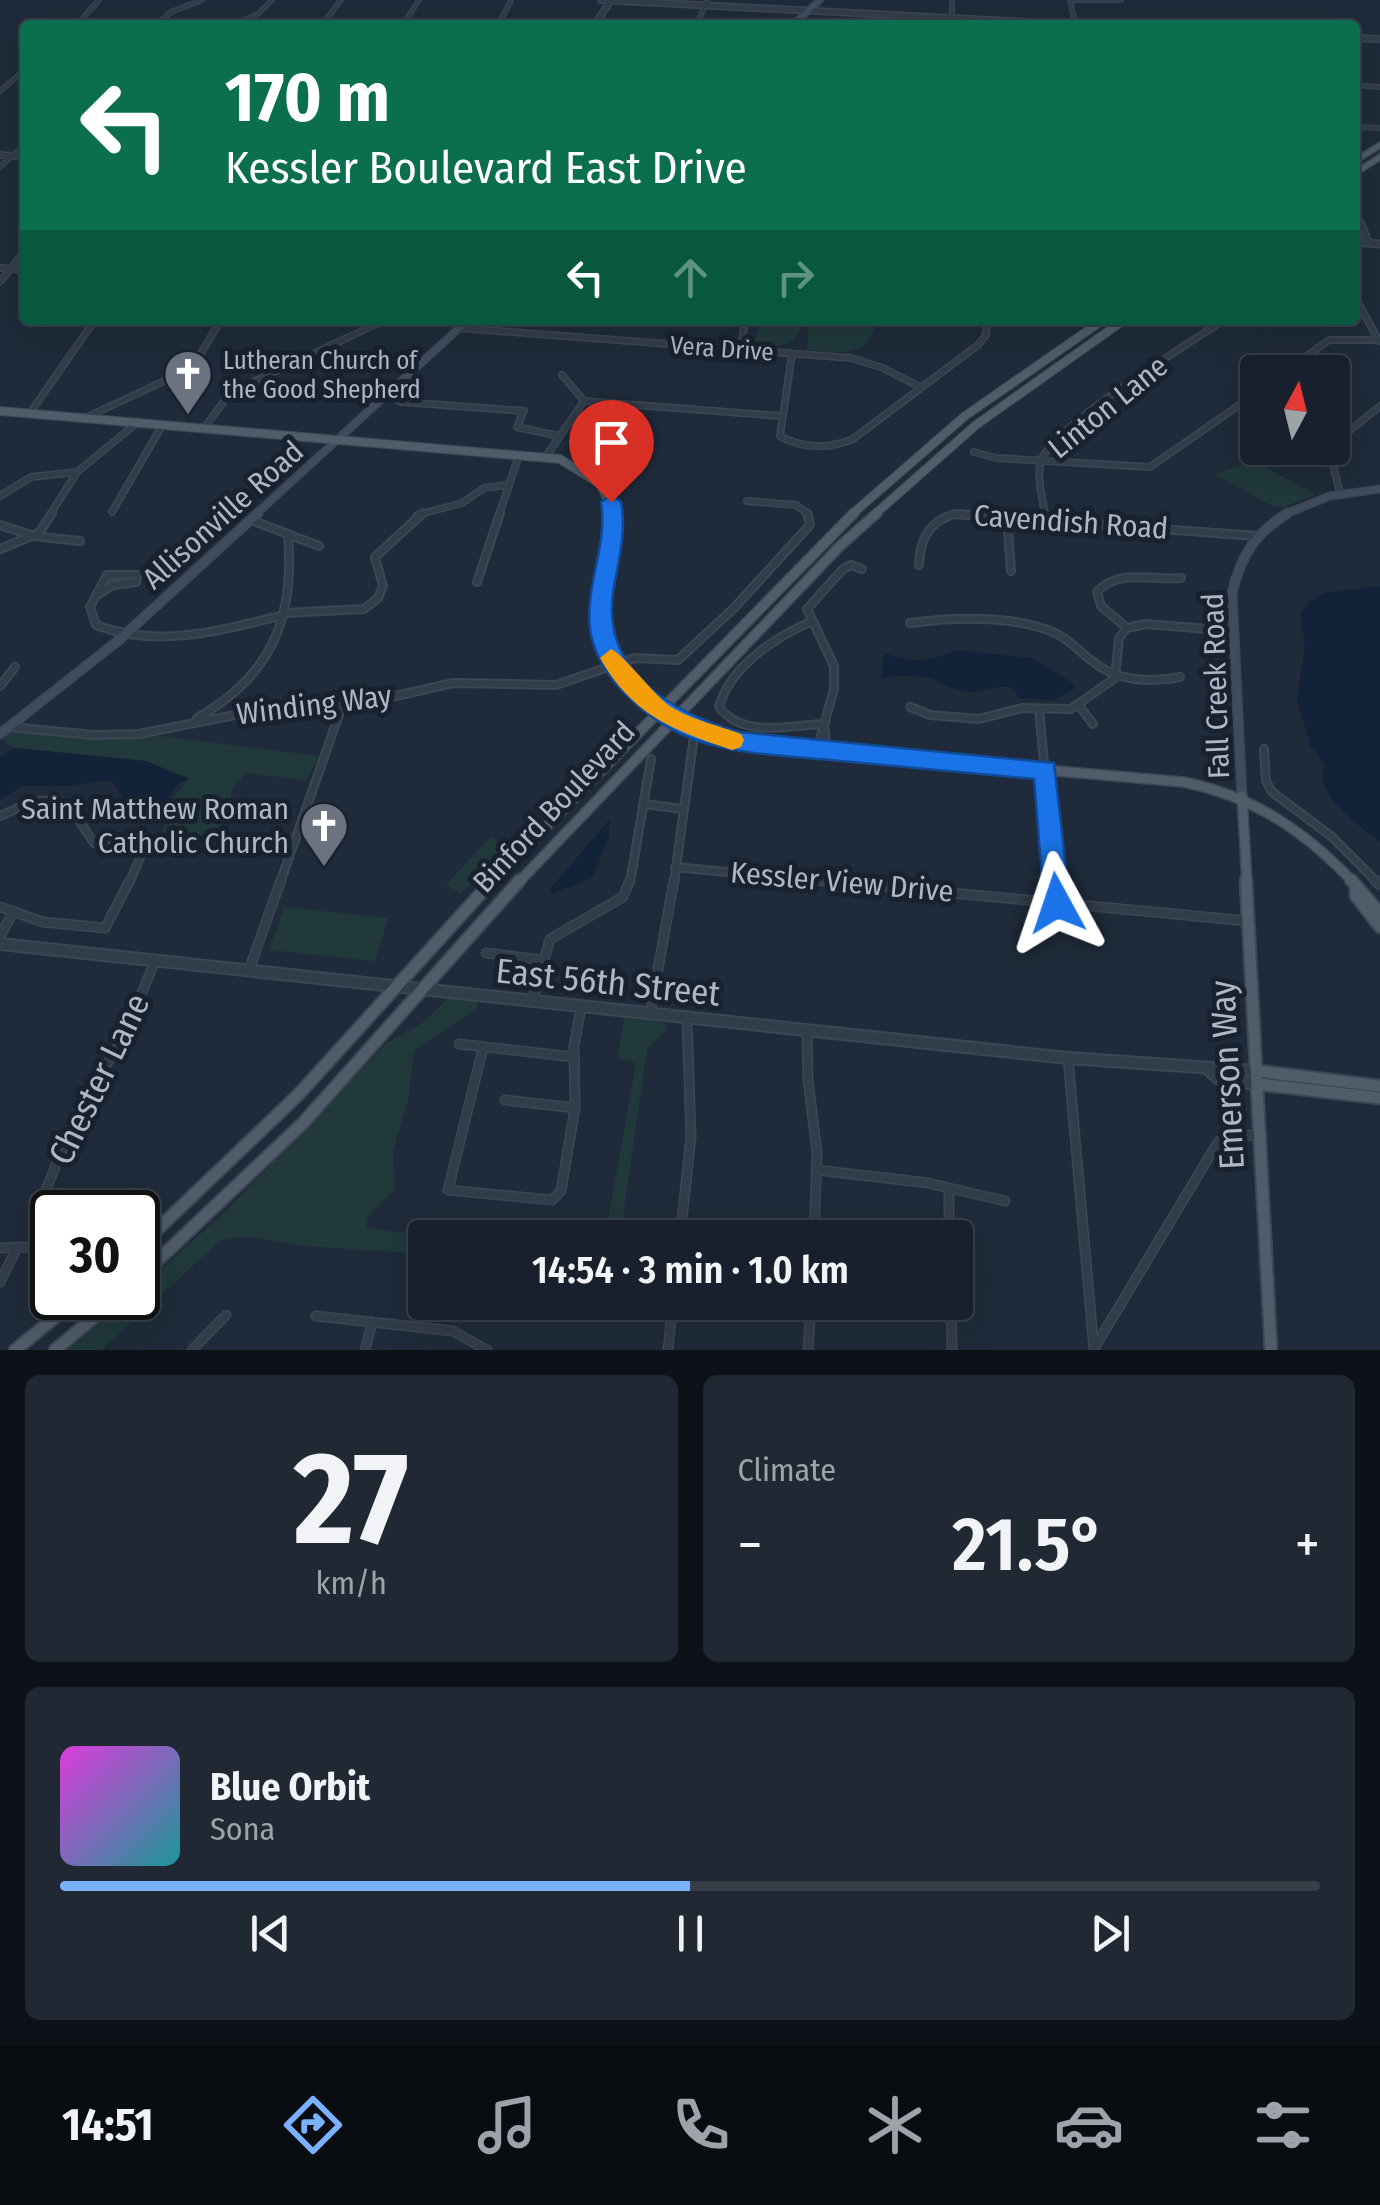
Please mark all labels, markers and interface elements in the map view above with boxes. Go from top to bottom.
text: 170 m [225,56,390,140]
icon: left [60,60,190,190]
text: Kessler Boulevard East Drive [225,141,747,195]
icon: left [558,250,613,305]
icon: ahead [663,250,718,305]
icon: right [768,250,823,305]
street label: Vera Drive [669,330,775,368]
place label: Lutheran Church of the Good Shepherd [223,346,421,405]
church icon: Lutheran Church of the Good Shepherd [162,348,214,416]
street label: Linton Lane [1041,348,1175,466]
north arrow [1240,355,1350,465]
map controls [1240,355,1350,465]
pin [569,400,654,503]
icon: arrive [584,415,639,470]
street label: Allisonville Road [135,433,311,597]
street label: Cavendish Road [973,497,1169,547]
street label: Fall Creek Road [1195,592,1237,780]
street label: Winding Way [235,678,394,732]
street label: Binford Boulevard [466,714,642,900]
place label: Saint Matthew Roman Catholic Church [21,791,289,861]
church icon: Saint Matthew Roman Catholic Church [298,800,350,868]
position arrow [1005,851,1109,955]
street label: Kessler View Drive [729,854,955,910]
street label: East 56th Street [494,949,723,1015]
street label: Emerson Way [1201,979,1253,1171]
street label: Chester Lane [40,987,158,1171]
speed limit sign: 30 [30,1190,160,1320]
text: 14:54 · 3 min · 1.0 km [532,1247,849,1293]
text: 27 [294,1421,409,1577]
text: Climate [738,1451,836,1489]
text: 21.5° [952,1500,1105,1590]
text: − [738,1512,762,1578]
text: + [1295,1512,1320,1578]
text: km/h [316,1564,387,1602]
text: Blue Orbit [210,1764,370,1810]
text: Sona [210,1810,275,1848]
icon: previous [243,1906,298,1961]
icon: pause [663,1906,718,1961]
icon: next [1083,1906,1138,1961]
icon: directions [278,2090,348,2160]
icon: music [472,2090,542,2160]
icon: phone [666,2090,736,2160]
icon: climate [860,2090,930,2160]
icon: car [1054,2090,1124,2160]
icon: filters [1248,2090,1318,2160]
text: 14:51 [62,2098,154,2152]

